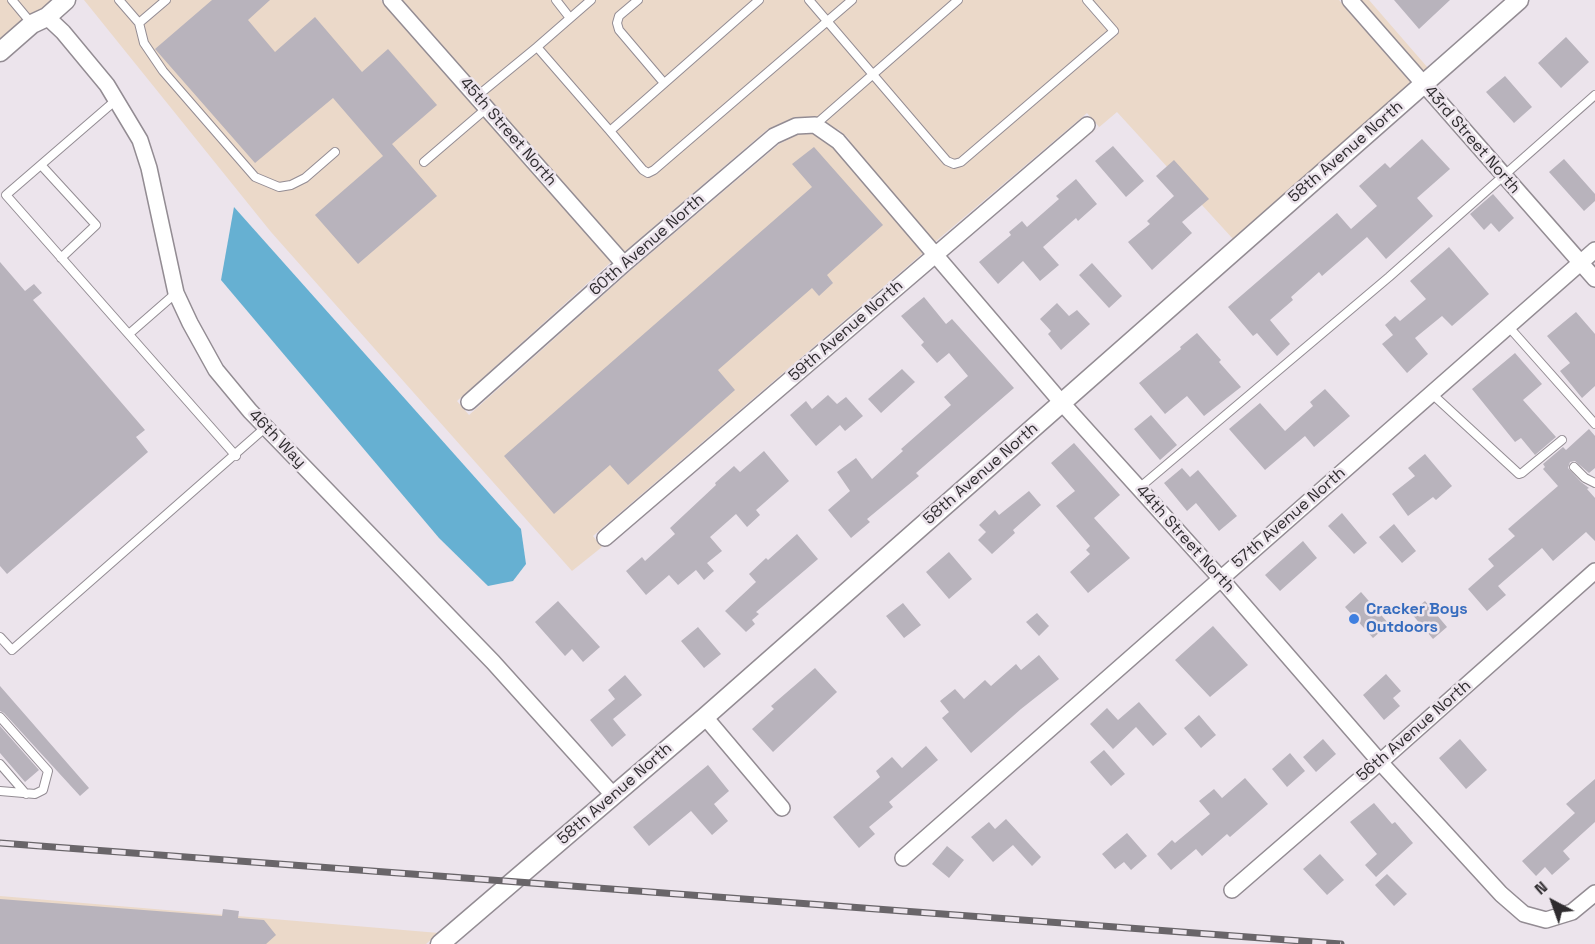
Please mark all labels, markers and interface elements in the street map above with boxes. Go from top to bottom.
street label: 45th Street North [456,74,560,190]
street label: 43rd Street North [1420,82,1524,198]
street label: 58th Avenue North [1285,97,1407,207]
street label: 60th Avenue North [586,190,708,300]
street label: 59th Avenue North [785,276,907,386]
street label: 46th Way [244,406,310,472]
street label: 58th Avenue North [920,419,1042,529]
street label: 57th Avenue North [1228,464,1350,572]
street label: 44th Street North [1132,481,1238,597]
place label: Cracker Boys Outdoors [1366,600,1468,638]
marker: Cracker Boys Outdoors [1347,612,1361,626]
street label: 56th Avenue North [1353,676,1475,786]
street label: 58th Avenue North [554,739,676,849]
north arrow [1523,872,1583,932]
text: N [1530,877,1552,899]

